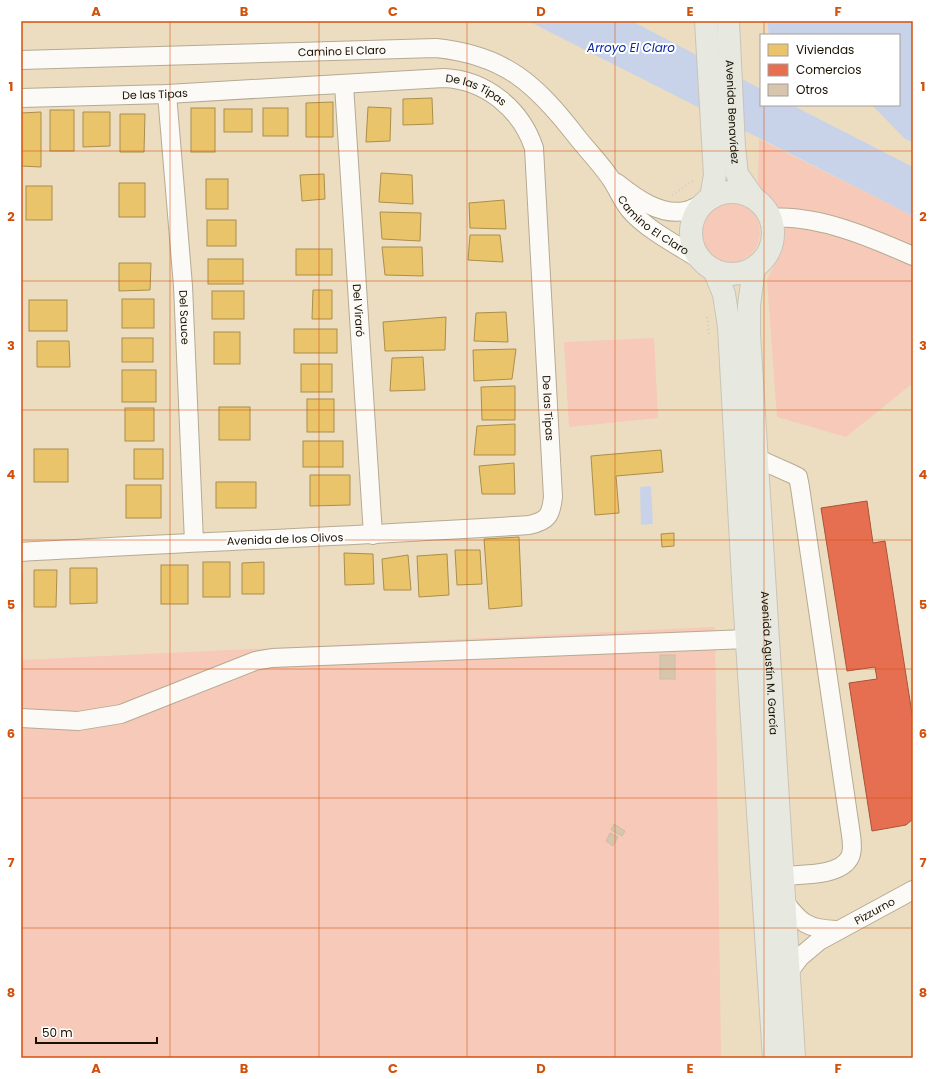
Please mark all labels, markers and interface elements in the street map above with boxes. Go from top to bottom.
text: A [91,2,101,21]
text: B [240,2,249,21]
text: C [388,2,398,21]
text: D [536,2,546,21]
text: E [686,2,694,21]
text: F [834,2,842,21]
legend [760,34,900,106]
water label: Arroyo El Claro [586,39,675,56]
text: Viviendas [796,41,854,58]
street label: Camino El Claro [298,42,386,60]
street label: Avenida Benavídez [722,59,744,165]
text: Comercios [796,61,861,78]
street label: De las Tipas [445,70,510,110]
text: 1 [9,77,13,96]
text: 1 [921,77,925,96]
text: Otros [796,81,828,98]
street label: De las Tipas [122,85,188,103]
street label: Camino El Claro [614,192,692,259]
text: 2 [7,207,15,226]
text: 2 [919,207,927,226]
street label: Del Viraró [349,284,368,338]
street label: Del Sauce [175,290,194,345]
text: 3 [7,336,15,355]
text: 3 [919,336,927,355]
street label: De las Tipas [538,375,558,442]
text: 4 [7,465,16,484]
text: 4 [919,465,928,484]
street label: Avenida de los Olivos [226,529,344,549]
street label: Avenida Agustín M. García [757,591,782,735]
text: 5 [7,595,15,614]
text: 5 [919,595,927,614]
text: 6 [7,724,15,743]
text: 6 [919,724,927,743]
text: 7 [8,853,15,872]
text: 7 [920,853,927,872]
street label: Pizzurno [851,893,898,928]
text: 8 [7,983,15,1002]
text: 8 [919,983,927,1002]
scale bar [36,1019,157,1045]
text: 50 m [42,1024,73,1041]
text: A [91,1059,101,1078]
text: B [240,1059,249,1078]
text: C [388,1059,398,1078]
text: D [536,1059,546,1078]
text: E [686,1059,694,1078]
text: F [834,1059,842,1078]

